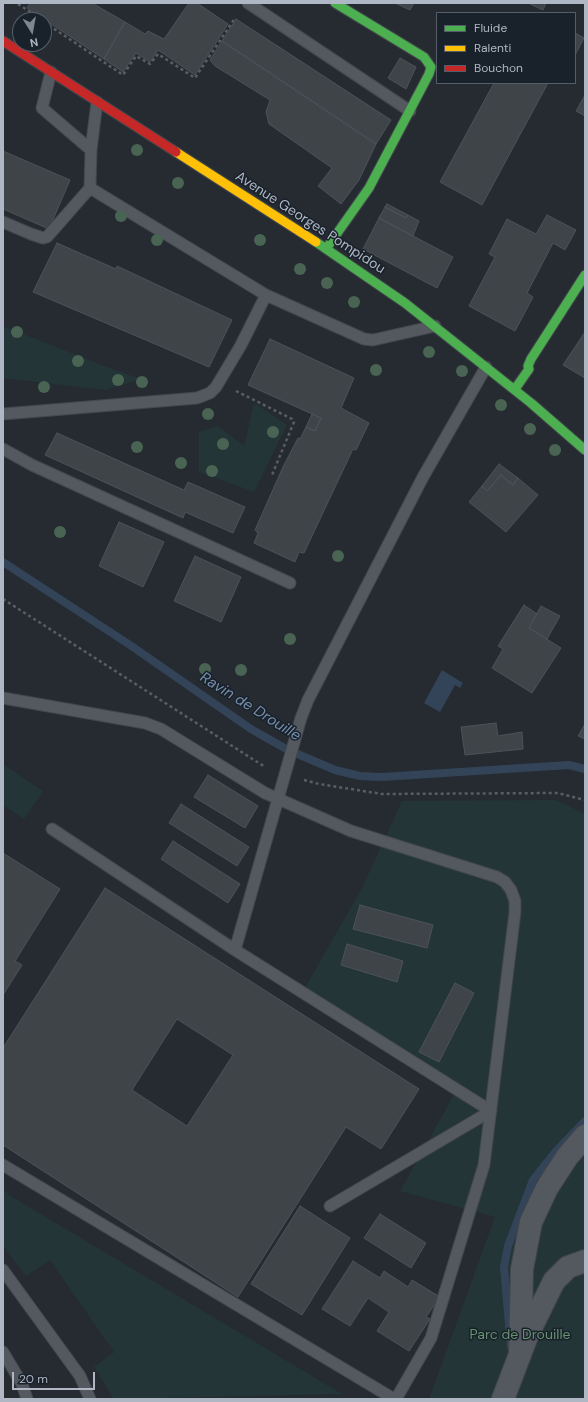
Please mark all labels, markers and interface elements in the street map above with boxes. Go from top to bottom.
north arrow [12,12,52,52]
legend [436,12,576,84]
text: Fluide [474,20,507,36]
text: N [29,35,39,50]
text: Ralenti [474,40,511,56]
text: Bouchon [474,60,523,76]
street label: Avenue Georges Pompidou [232,168,388,278]
water label: Ravin de Drouille [196,669,304,745]
park label: Parc de Drouille [470,1327,570,1343]
scale bar [14,1364,97,1390]
text: 20 m [19,1371,48,1387]

